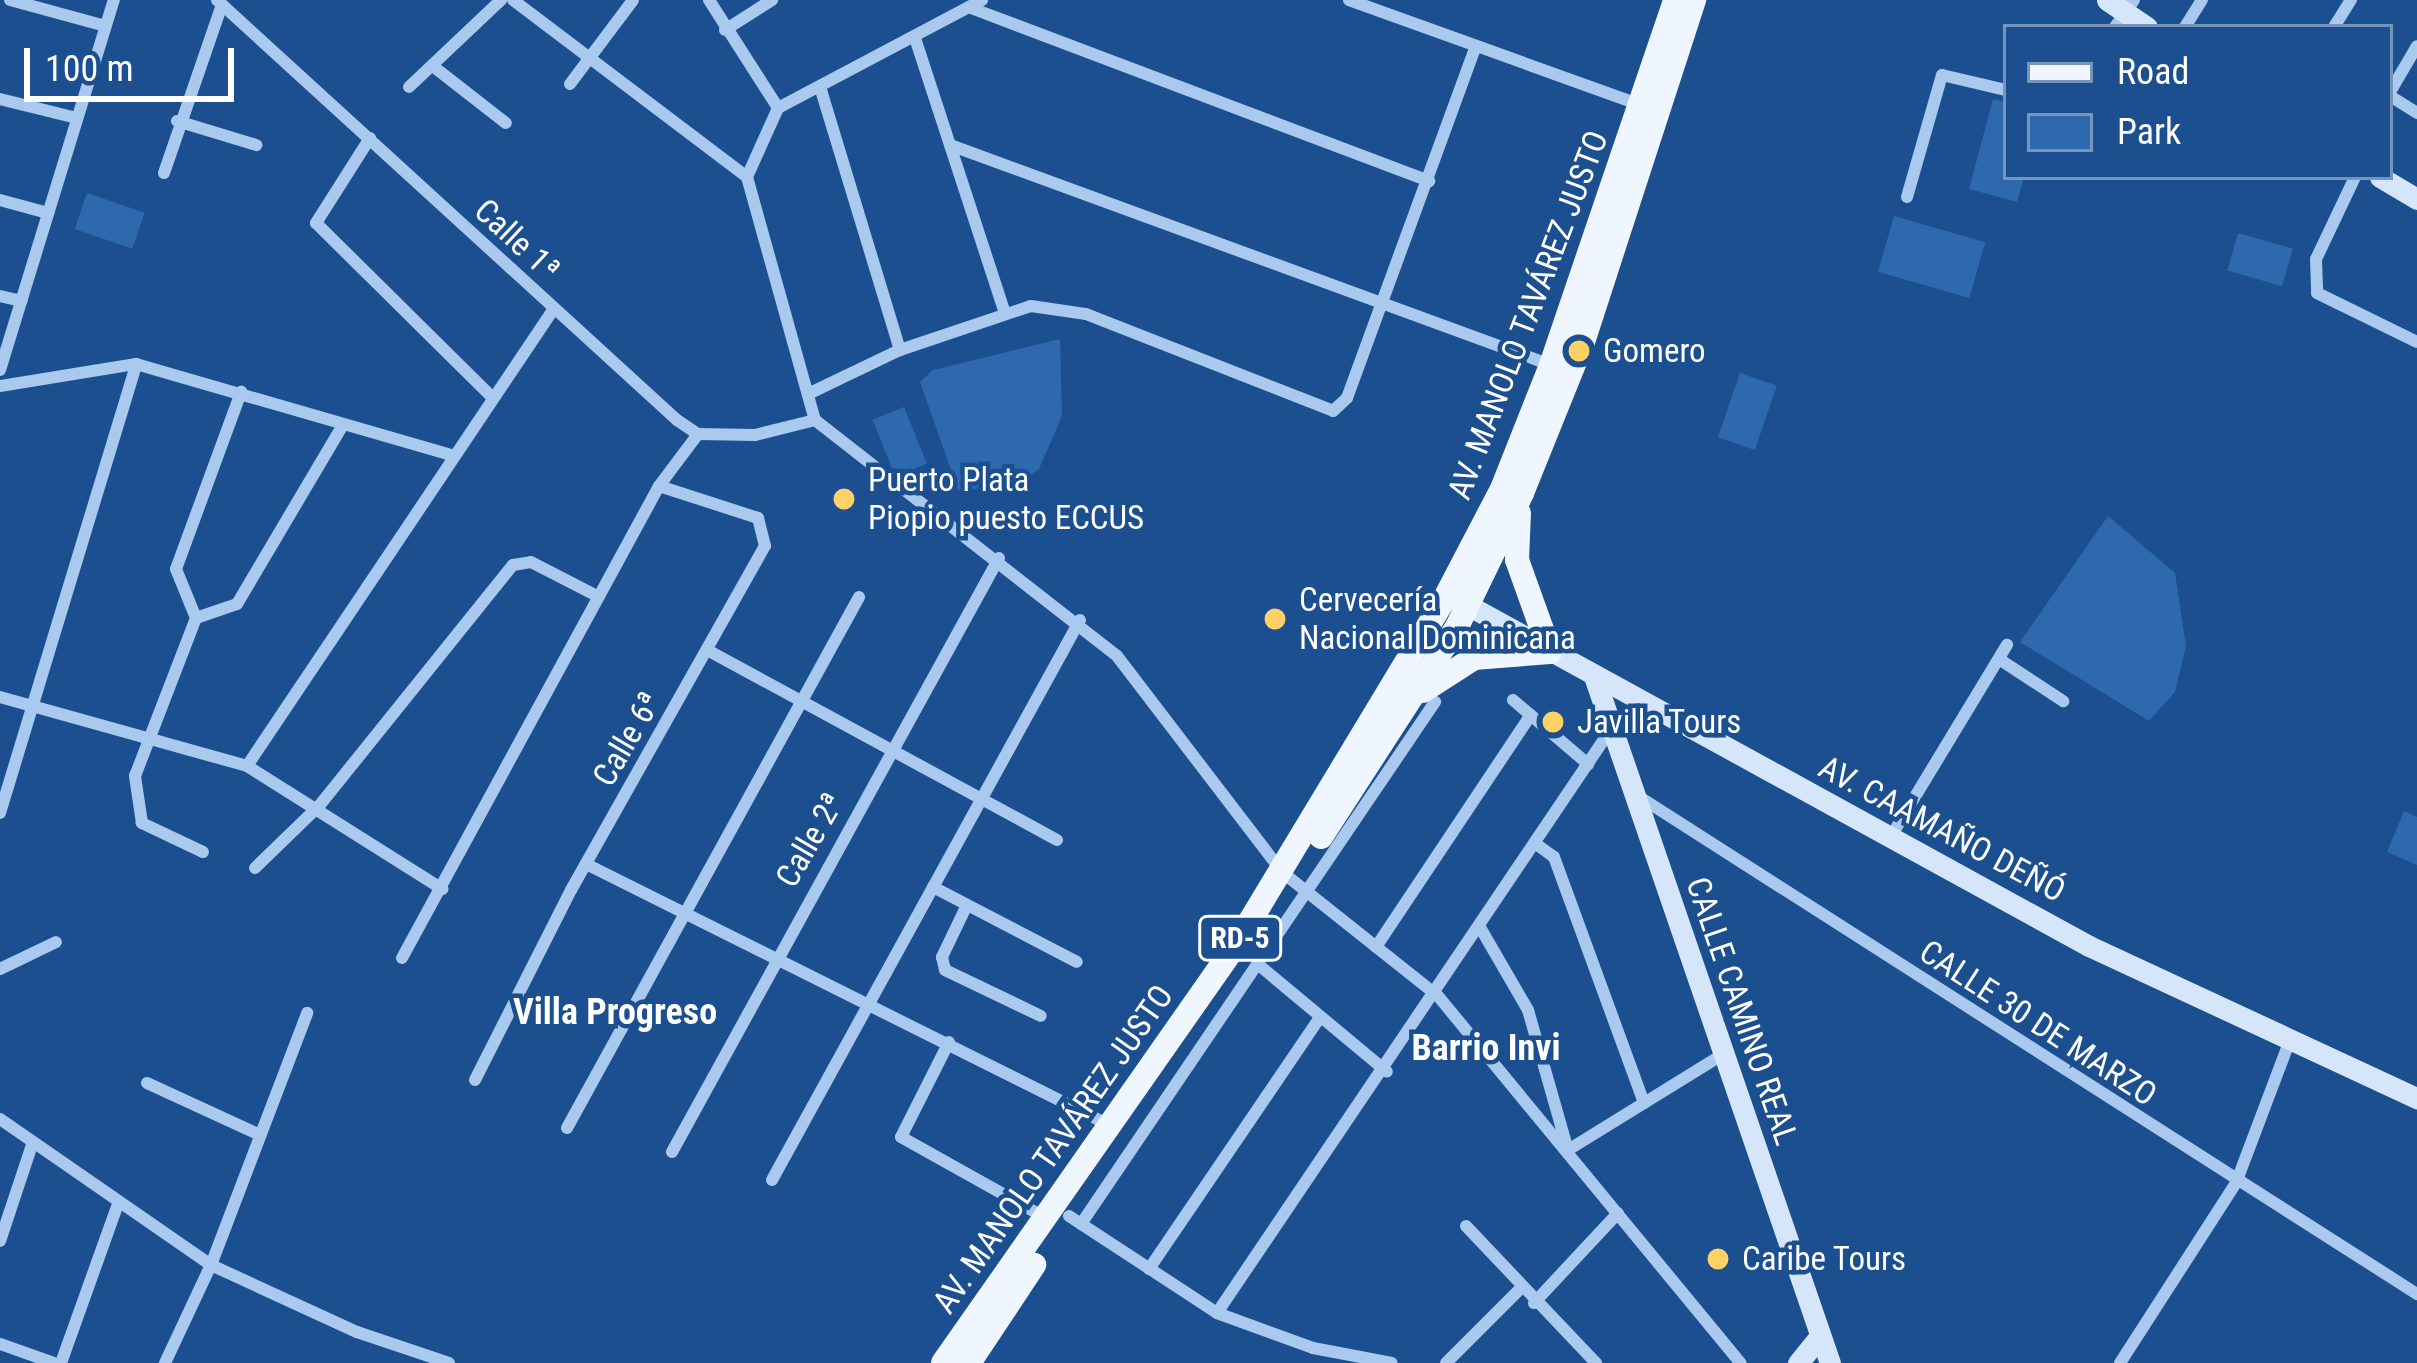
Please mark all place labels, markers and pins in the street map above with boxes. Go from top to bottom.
place label: Gomero [1603,331,1706,371]
marker: Gomero [1566,338,1592,364]
place label: Puerto Plata Piopio puesto ECCUS [868,460,1144,538]
marker: Puerto Plata Piopio puesto ECCUS [831,486,857,512]
place label: Cervecería Nacional Dominicana [1299,580,1576,658]
marker: Cervecería Nacional Dominicana [1262,606,1288,632]
place label: Javilla Tours [1577,702,1742,742]
marker: Javilla Tours [1540,709,1566,735]
place label: Caribe Tours [1742,1239,1907,1279]
marker: Caribe Tours [1705,1246,1731,1272]

